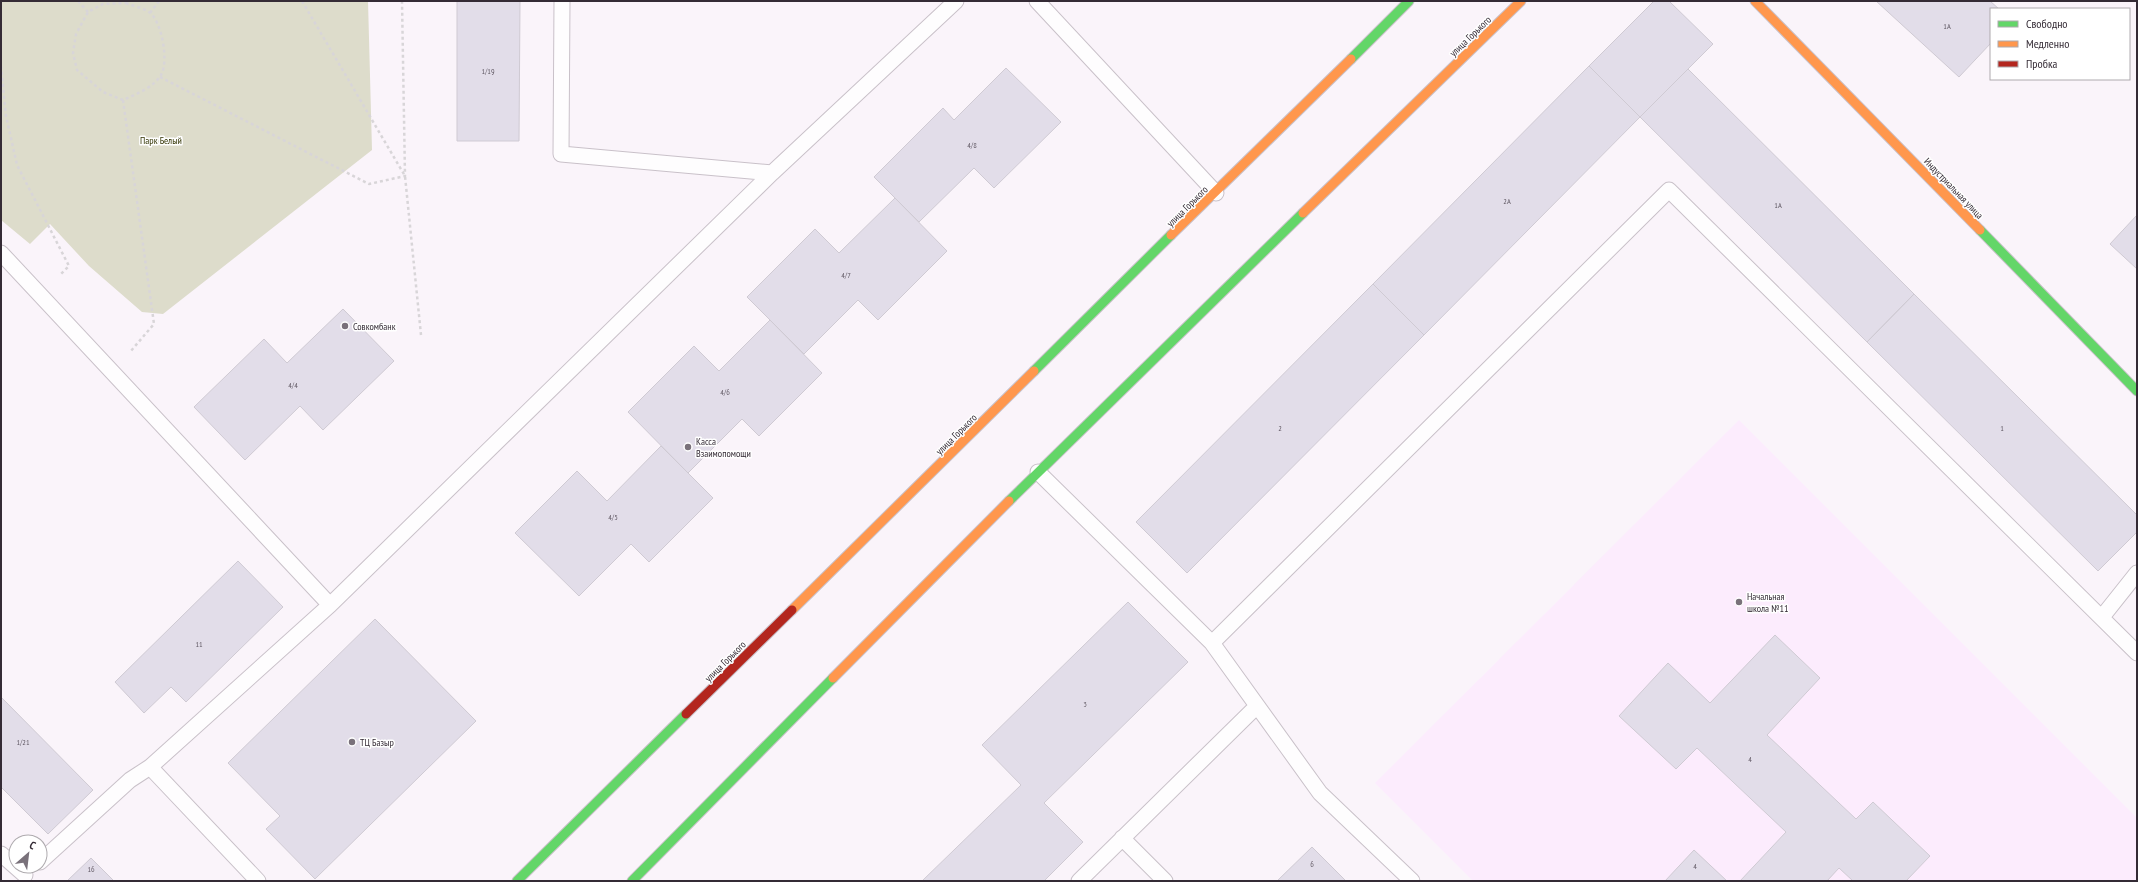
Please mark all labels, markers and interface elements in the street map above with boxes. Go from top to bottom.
legend [1990,8,2130,80]
street label: улица Горького [1447,13,1494,59]
text: Свободно [2026,16,2068,31]
house number: 1А [1943,21,1951,31]
text: Медленно [2026,36,2069,51]
text: Пробка [2026,56,2058,71]
house number: 1/19 [481,66,495,76]
park label: Парк Белый [140,134,182,147]
house number: 4/8 [967,140,977,150]
street label: Индустриальная улица [1921,155,1986,222]
street label: улица Горького [1164,183,1211,230]
house number: 2А [1503,196,1511,206]
house number: 1А [1774,200,1782,210]
house number: 4/7 [841,270,851,280]
place label: Совкомбанк [353,320,396,333]
marker: Совкомбанк [340,321,350,331]
house number: 4/4 [288,380,298,390]
house number: 4/6 [720,387,730,397]
street label: улица Горького [933,411,980,458]
house number: 2 [1278,423,1282,433]
house number: 1 [2000,423,2004,433]
place label: Касса Взаимопомощи [696,435,751,460]
marker: Касса Взаимопомощи [683,442,693,452]
house number: 4/5 [608,512,618,522]
place label: Начальная школа №11 [1747,590,1789,615]
marker: Начальная школа №11 [1734,597,1744,607]
street label: улица Горького [702,638,749,685]
house number: 11 [195,639,203,649]
house number: 3 [1083,699,1087,709]
place label: ТЦ Базыр [360,736,394,749]
house number: 1/21 [16,737,30,747]
marker: ТЦ Базыр [347,737,357,747]
house number: 4 [1748,754,1752,764]
north arrow [8,834,48,874]
text: С [27,838,38,853]
house number: 6 [1310,859,1314,869]
house number: 4 [1693,861,1697,871]
house number: 16 [87,864,95,874]

